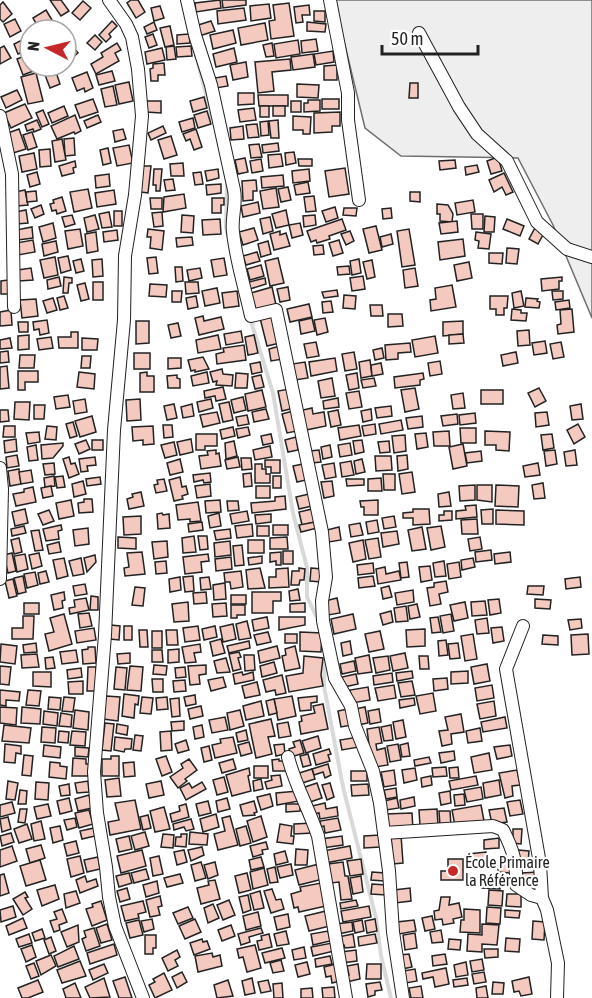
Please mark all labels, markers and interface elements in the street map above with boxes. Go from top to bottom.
north arrow [18,18,78,78]
scale bar [382,18,478,56]
text: 50 m [391,28,423,49]
text: N [24,40,43,52]
place label: École Primaire la Référence [465,853,550,889]
marker: École Primaire la Référence [446,864,460,878]

